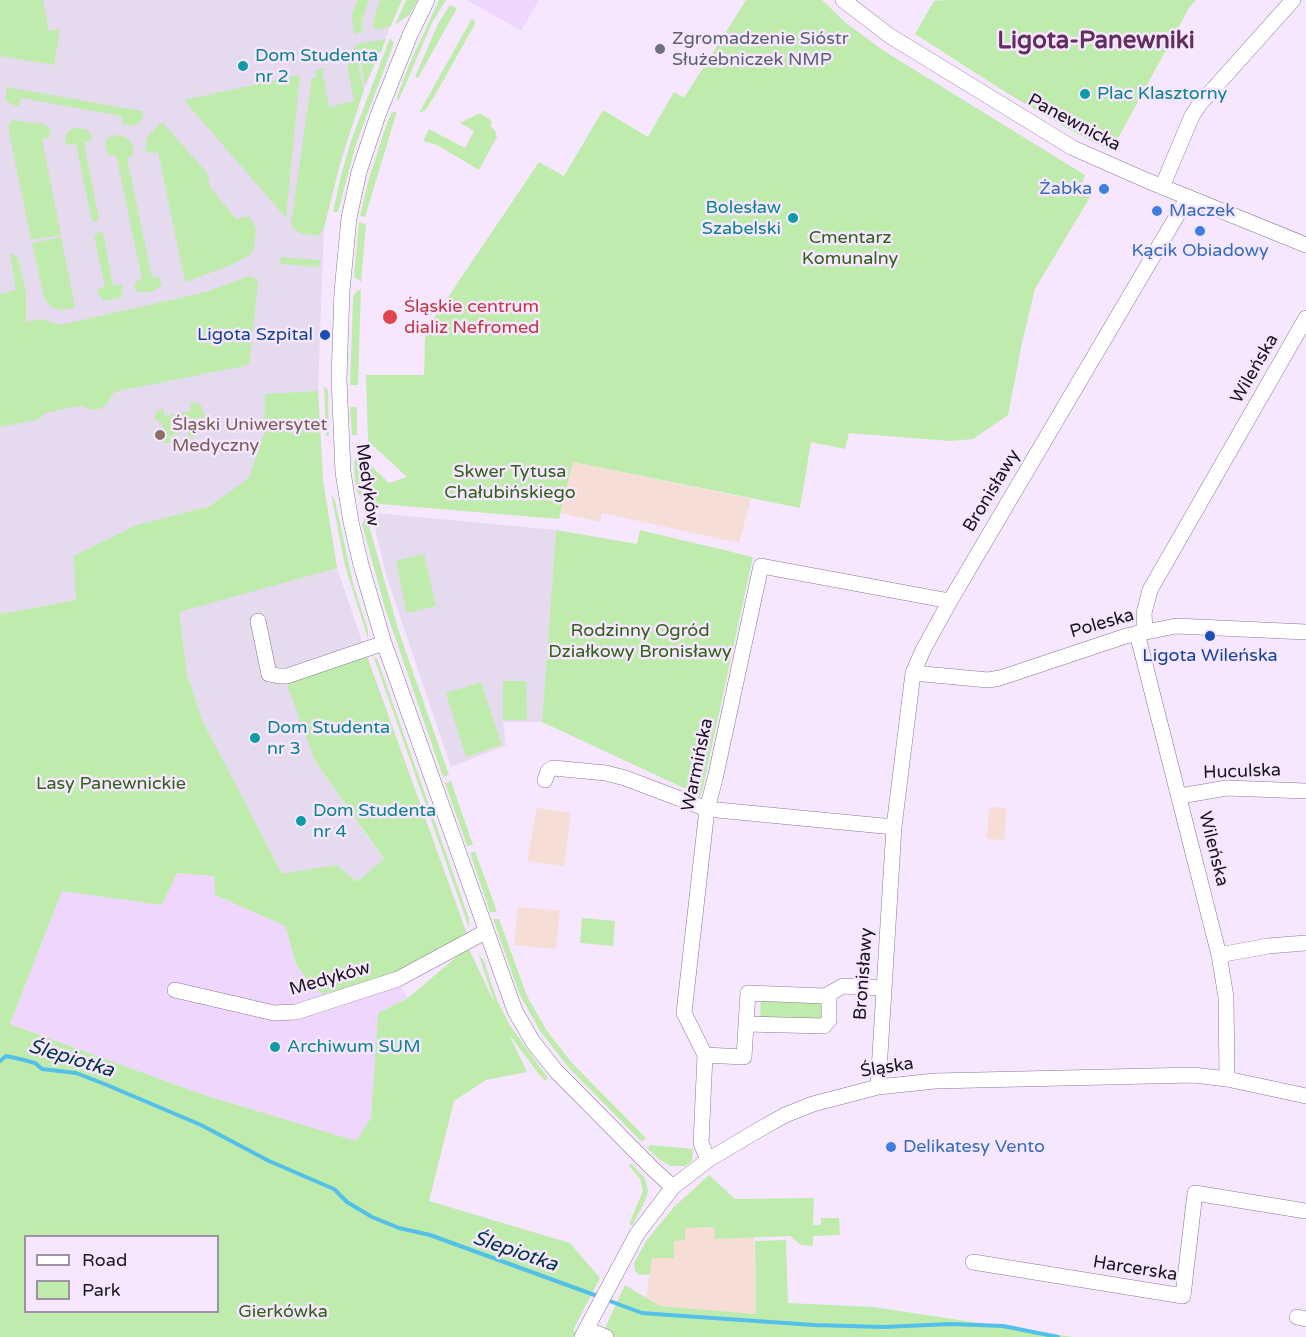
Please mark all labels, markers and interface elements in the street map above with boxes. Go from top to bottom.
place label: Zgromadzenie Sióstr Służebniczek NMP [672,28,849,70]
district label: Ligota-Panewniki [997,28,1195,56]
marker: Zgromadzenie Sióstr Służebniczek NMP [653,42,667,56]
place label: Dom Studenta nr 2 [255,45,378,88]
marker: Dom Studenta nr 2 [236,59,250,73]
place label: Plac Klasztorny [1097,83,1227,105]
marker: Plac Klasztorny [1078,87,1092,101]
street label: Panewnicka [1024,90,1124,156]
place label: Żabka [1039,178,1092,200]
marker: Żabka [1097,182,1111,196]
place label: Bolesław Szabelski [702,197,781,240]
place label: Maczek [1169,200,1235,222]
marker: Maczek [1150,204,1164,218]
marker: Bolesław Szabelski [786,211,800,225]
marker: Kącik Obiadowy [1193,224,1207,238]
park label: Cmentarz Komunalny [802,227,898,270]
place label: Kącik Obiadowy [1131,240,1269,262]
place label: Śląskie centrum dializ Nefromed [404,296,539,338]
marker: Śląskie centrum dializ Nefromed [381,308,399,326]
place label: Ligota Szpital [197,324,313,346]
marker: Ligota Szpital [318,328,332,342]
street label: Wileńska [1227,330,1283,408]
place label: Śląski Uniwersytet Medyczny [172,414,327,456]
marker: Śląski Uniwersytet Medyczny [153,428,167,442]
street label: Medyków [351,442,383,528]
street label: Bronisławy [959,446,1025,536]
park label: Skwer Tytusa Chałubińskiego [444,461,576,504]
street label: Poleska [1067,605,1137,643]
park label: Rodzinny Ogród Działkowy Bronisławy [548,620,732,662]
marker: Ligota Wileńska [1203,629,1217,643]
place label: Ligota Wileńska [1142,645,1278,667]
street label: Warmińska [678,716,718,814]
place label: Dom Studenta nr 3 [267,717,390,760]
marker: Dom Studenta nr 3 [248,731,262,745]
street label: Huculska [1203,760,1281,784]
park label: Lasy Panewnickie [36,773,186,795]
place label: Dom Studenta nr 4 [313,800,436,842]
street label: Wileńska [1193,809,1233,889]
marker: Dom Studenta nr 4 [294,814,308,828]
street label: Bronisławy [850,927,878,1021]
street label: Medyków [287,957,373,1001]
water label: Ślepiotka [26,1035,116,1083]
place label: Archiwum SUM [287,1036,421,1058]
marker: Archiwum SUM [268,1040,282,1054]
street label: Śląska [859,1053,915,1083]
place label: Delikatesy Vento [903,1136,1045,1158]
marker: Delikatesy Vento [884,1140,898,1154]
water label: Ślepiotka [470,1226,560,1278]
legend [24,1235,219,1313]
text: Road [82,1249,127,1271]
street label: Harcerska [1091,1252,1179,1286]
text: Park [82,1279,120,1301]
park label: Gierkówka [238,1301,328,1323]

